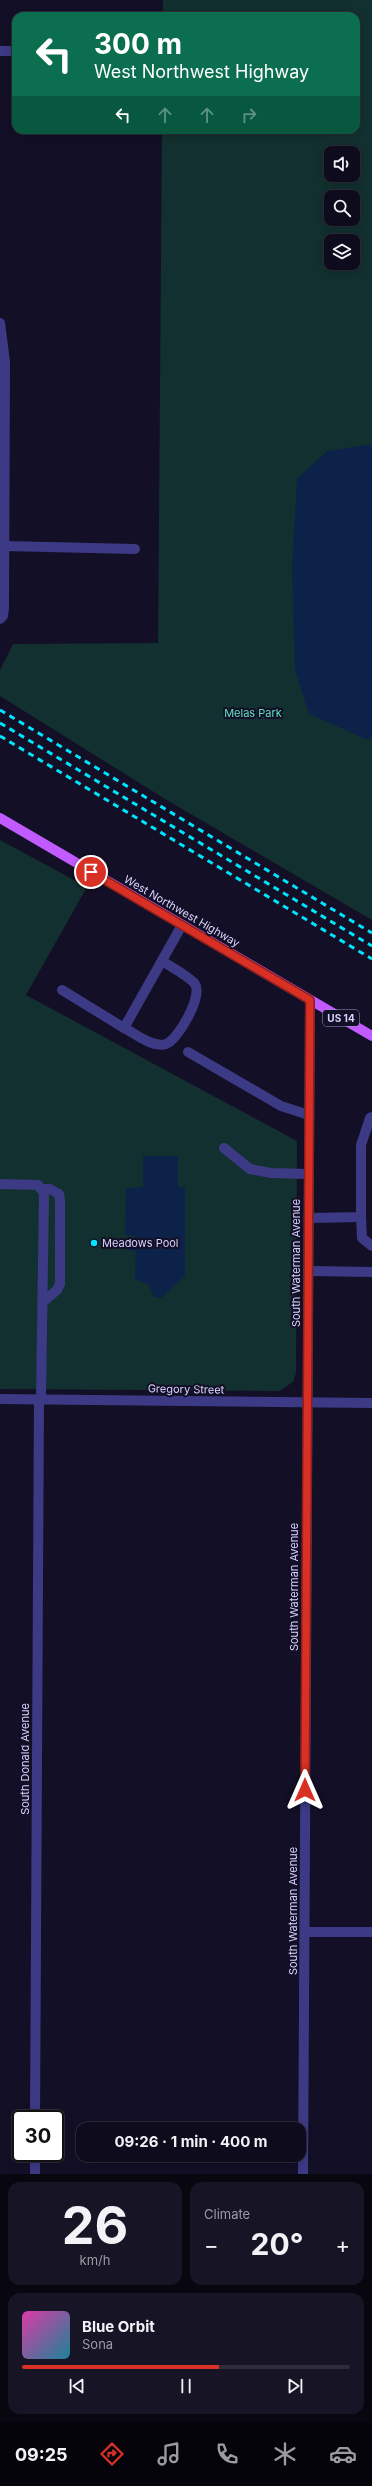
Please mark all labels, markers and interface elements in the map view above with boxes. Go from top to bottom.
text: 300 m [94,27,182,61]
icon: left [28,28,80,80]
text: West Northwest Highway [94,61,309,82]
icon: left [112,104,134,126]
icon: ahead [154,104,176,126]
icon: ahead [196,104,218,126]
icon: right [238,104,260,126]
map controls [324,146,360,270]
button: sound [324,146,360,182]
button: search [324,190,360,226]
button: layers [324,234,360,270]
park label: Melas Park [224,706,282,720]
pin [74,855,108,889]
icon: arrive [80,861,102,883]
street label: West Northwest Highway [122,872,242,950]
road number: US 14 [323,1010,359,1026]
street label: South Waterman Avenue [289,1199,303,1327]
place label: Meadows Pool [102,1236,179,1250]
marker: Meadows Pool [89,1238,99,1248]
street label: Gregory Street [148,1381,225,1397]
street label: South Waterman Avenue [287,1523,301,1651]
street label: South Donald Avenue [18,1703,32,1815]
position arrow [284,1769,326,1811]
street label: South Waterman Avenue [286,1847,300,1975]
speed limit sign: 30 [12,2110,64,2162]
text: 09:26 · 1 min · 400 m [114,2132,268,2151]
text: 26 [62,2194,128,2257]
text: Climate [204,2206,250,2222]
text: 20° [251,2226,303,2262]
text: − [204,2232,219,2258]
text: + [335,2232,350,2258]
text: km/h [80,2252,110,2268]
text: Blue Orbit [82,2317,155,2336]
text: Sona [82,2336,113,2352]
icon: previous [66,2375,88,2397]
icon: pause [175,2375,197,2397]
icon: next [284,2375,306,2397]
icon: directions [98,2440,126,2468]
icon: music [155,2440,183,2468]
icon: phone [213,2440,241,2468]
icon: climate [271,2440,299,2468]
icon: car [329,2440,357,2468]
text: 09:25 [15,2444,68,2465]

